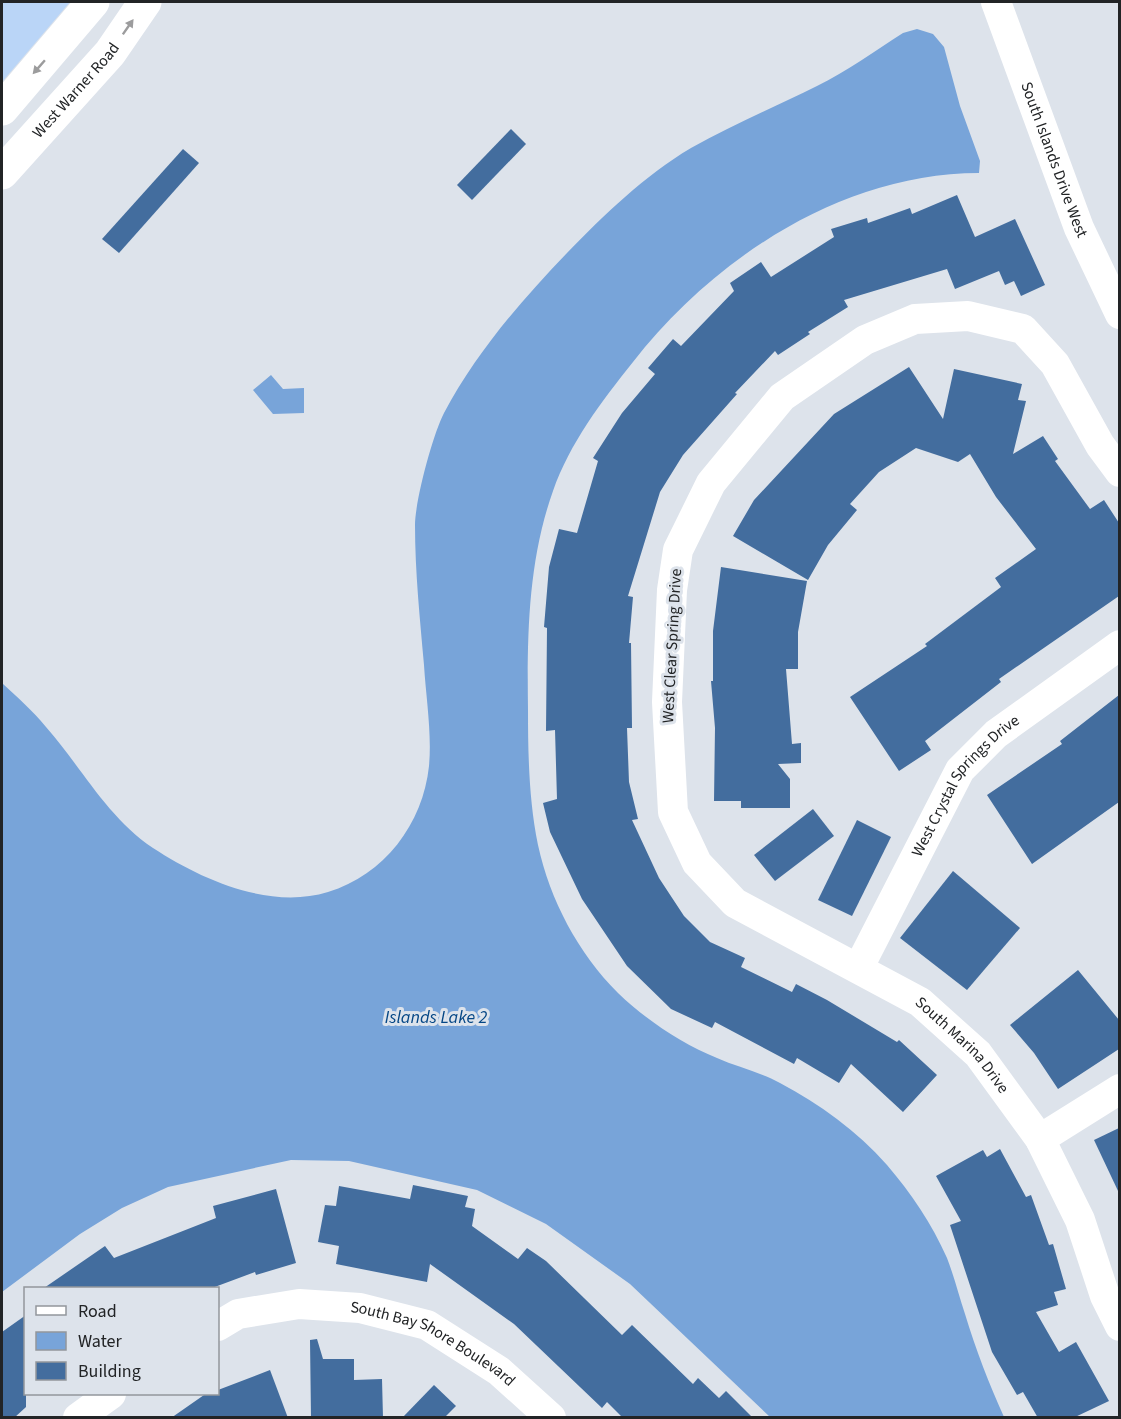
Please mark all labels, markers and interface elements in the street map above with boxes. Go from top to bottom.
one-way arrow [122,20,134,36]
street label: West Warner Road [27,38,125,143]
one-way arrow [33,59,46,74]
street label: South Islands Drive West [1015,79,1093,242]
street label: West Clear Spring Drive [657,568,687,724]
street label: West Crystal Springs Drive [906,710,1024,861]
street label: South Marina Drive [910,992,1014,1098]
water label: Islands Lake 2 [385,1005,488,1030]
legend [24,1287,219,1395]
street label: South Bay Shore Boulevard [350,1296,520,1392]
text: Road [78,1299,117,1324]
text: Water [78,1329,122,1354]
text: Building [78,1359,141,1384]

